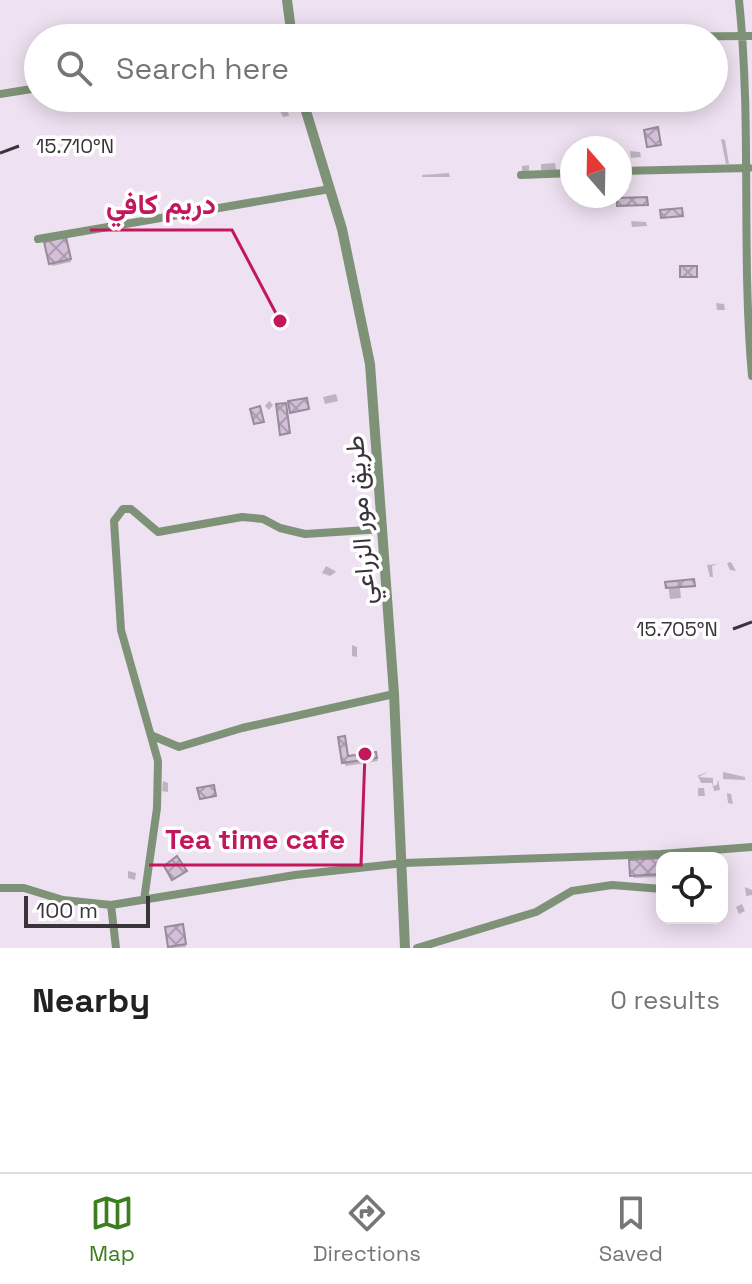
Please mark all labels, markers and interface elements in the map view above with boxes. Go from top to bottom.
search box [24,24,728,112]
icon: search [52,46,96,90]
text: Search here [116,49,289,88]
text: 15.710°N [36,133,114,159]
north arrow [560,136,632,208]
callout: دريم كافي [90,178,232,230]
text: دريم كافي [106,186,216,228]
street label: طريق مور الزراعي [337,434,387,606]
text: 15.705°N [636,616,718,642]
callout: Tea time cafe [149,813,361,865]
text: Tea time cafe [165,821,345,857]
map controls [656,852,728,924]
button: locate [656,852,728,924]
scale bar [24,892,150,928]
text: 100 m [36,896,98,924]
text: Nearby [32,979,150,1022]
text: 0 results [610,983,720,1017]
tab: Map [89,1191,135,1267]
tab: Directions [313,1191,421,1267]
tab: Saved [599,1191,663,1267]

